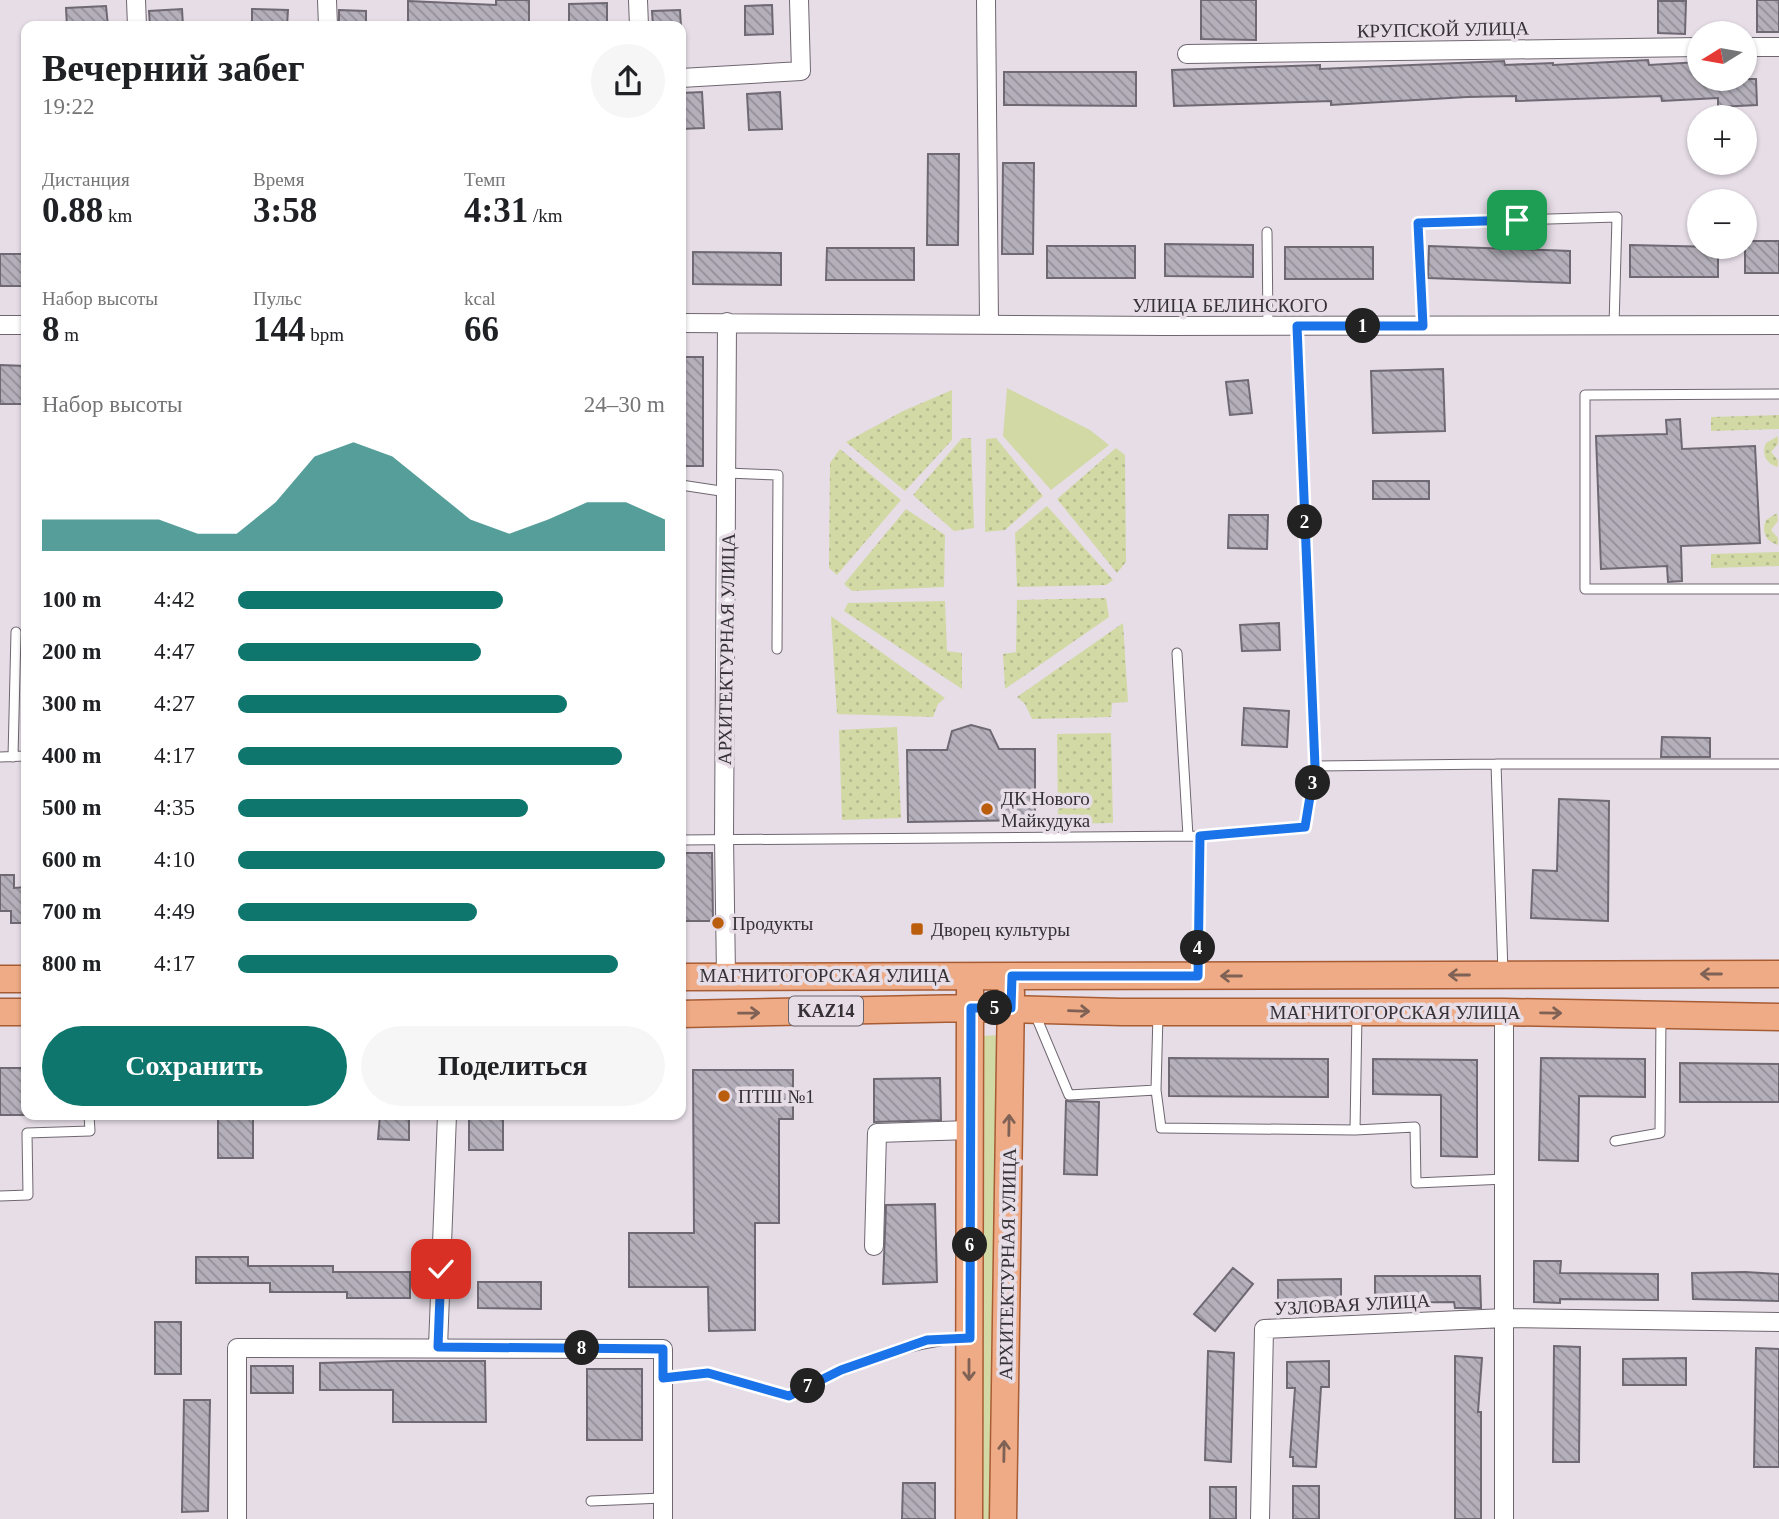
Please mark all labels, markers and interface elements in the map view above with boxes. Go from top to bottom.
street label: КРУПСКОЙ УЛИЦА [1357,17,1530,42]
north arrow [1687,21,1757,91]
map controls [1687,21,1757,259]
button: share [591,44,665,118]
text: Вечерний забег [42,47,305,89]
text: 19:22 [42,94,94,119]
button: + [1687,105,1757,175]
text: Дистанция [42,169,130,190]
text: Время [253,169,304,190]
text: Темп [464,169,506,190]
button: − [1687,189,1757,259]
pin [1487,190,1547,250]
text: 0.88 [42,191,103,230]
text: 3:58 [253,191,317,230]
text: 4:31 [464,191,528,230]
icon: arrive [1498,201,1536,239]
text: km [103,205,132,226]
text: /km [528,205,562,226]
text: Набор высоты [42,288,158,309]
text: Пульс [253,288,302,309]
text: kcal [464,288,496,309]
street label: УЛИЦА БЕЛИНСКОГО [1132,295,1328,316]
pin: 1 [1346,308,1380,344]
text: 8 [42,310,60,349]
text: 144 [253,310,306,349]
text: 66 [464,310,499,349]
text: 1 [1358,315,1367,336]
text: m [60,324,79,345]
text: bpm [306,324,344,345]
text: Набор высоты [42,392,183,417]
text: 24–30 m [584,392,665,417]
pin: 2 [1288,504,1322,540]
text: 2 [1300,511,1309,532]
street label: АРХИТЕКТУРНАЯ УЛИЦА [714,533,739,765]
text: 100 m [42,587,101,612]
text: 4:42 [154,587,195,612]
text: 200 m [42,639,101,664]
text: 4:47 [154,639,195,664]
text: 300 m [42,691,101,716]
text: 4:27 [154,691,195,716]
text: 400 m [42,743,101,768]
text: 4:17 [154,743,195,768]
pin: 3 [1296,766,1330,800]
text: 3 [1308,772,1317,793]
place label: ДК Нового Майкудука [1001,788,1091,831]
text: 500 m [42,795,101,820]
text: 4:35 [154,795,195,820]
marker: ДК Нового Майкудука [979,801,995,817]
text: 600 m [42,847,101,872]
text: 4:10 [154,847,195,872]
text: 700 m [42,899,101,924]
text: 4:49 [154,899,195,924]
place label: Продукты [732,913,814,934]
marker: Продукты [710,915,726,931]
place label: Дворец культуры [931,919,1070,940]
marker: Дворец культуры [909,921,925,937]
pin: 4 [1180,930,1216,965]
text: 4 [1193,937,1202,958]
text: 800 m [42,951,101,976]
text: 4:17 [154,951,195,976]
street label: МАГНИТОГОРСКАЯ УЛИЦА [700,965,951,986]
one-way arrow [1700,967,1723,981]
one-way arrow [1448,968,1471,982]
one-way arrow [1220,969,1243,983]
pin: 5 [978,990,1012,1026]
road number: KAZ14 [789,996,863,1026]
text: 5 [990,997,999,1018]
street label: МАГНИТОГОРСКАЯ УЛИЦА [1270,1002,1521,1023]
one-way arrow [1067,1004,1090,1017]
one-way arrow [737,1006,760,1020]
one-way arrow [1540,1006,1563,1019]
button: Сохранить [42,1026,347,1106]
button: Поделиться [361,1026,665,1106]
place label: ПТШ №1 [738,1086,815,1107]
marker: ПТШ №1 [716,1088,732,1104]
one-way arrow [1002,1114,1016,1137]
street label: АРХИТЕКТУРНАЯ УЛИЦА [995,1148,1020,1380]
pin: 6 [953,1228,988,1262]
text: 6 [965,1234,974,1255]
pin [411,1239,471,1299]
icon: check [422,1250,460,1288]
street label: УЗЛОВАЯ УЛИЦА [1273,1290,1431,1319]
pin: 8 [564,1330,600,1366]
text: 8 [577,1337,586,1358]
one-way arrow [962,1358,976,1381]
pin: 7 [790,1368,826,1404]
text: 7 [803,1375,812,1396]
one-way arrow [997,1440,1011,1463]

